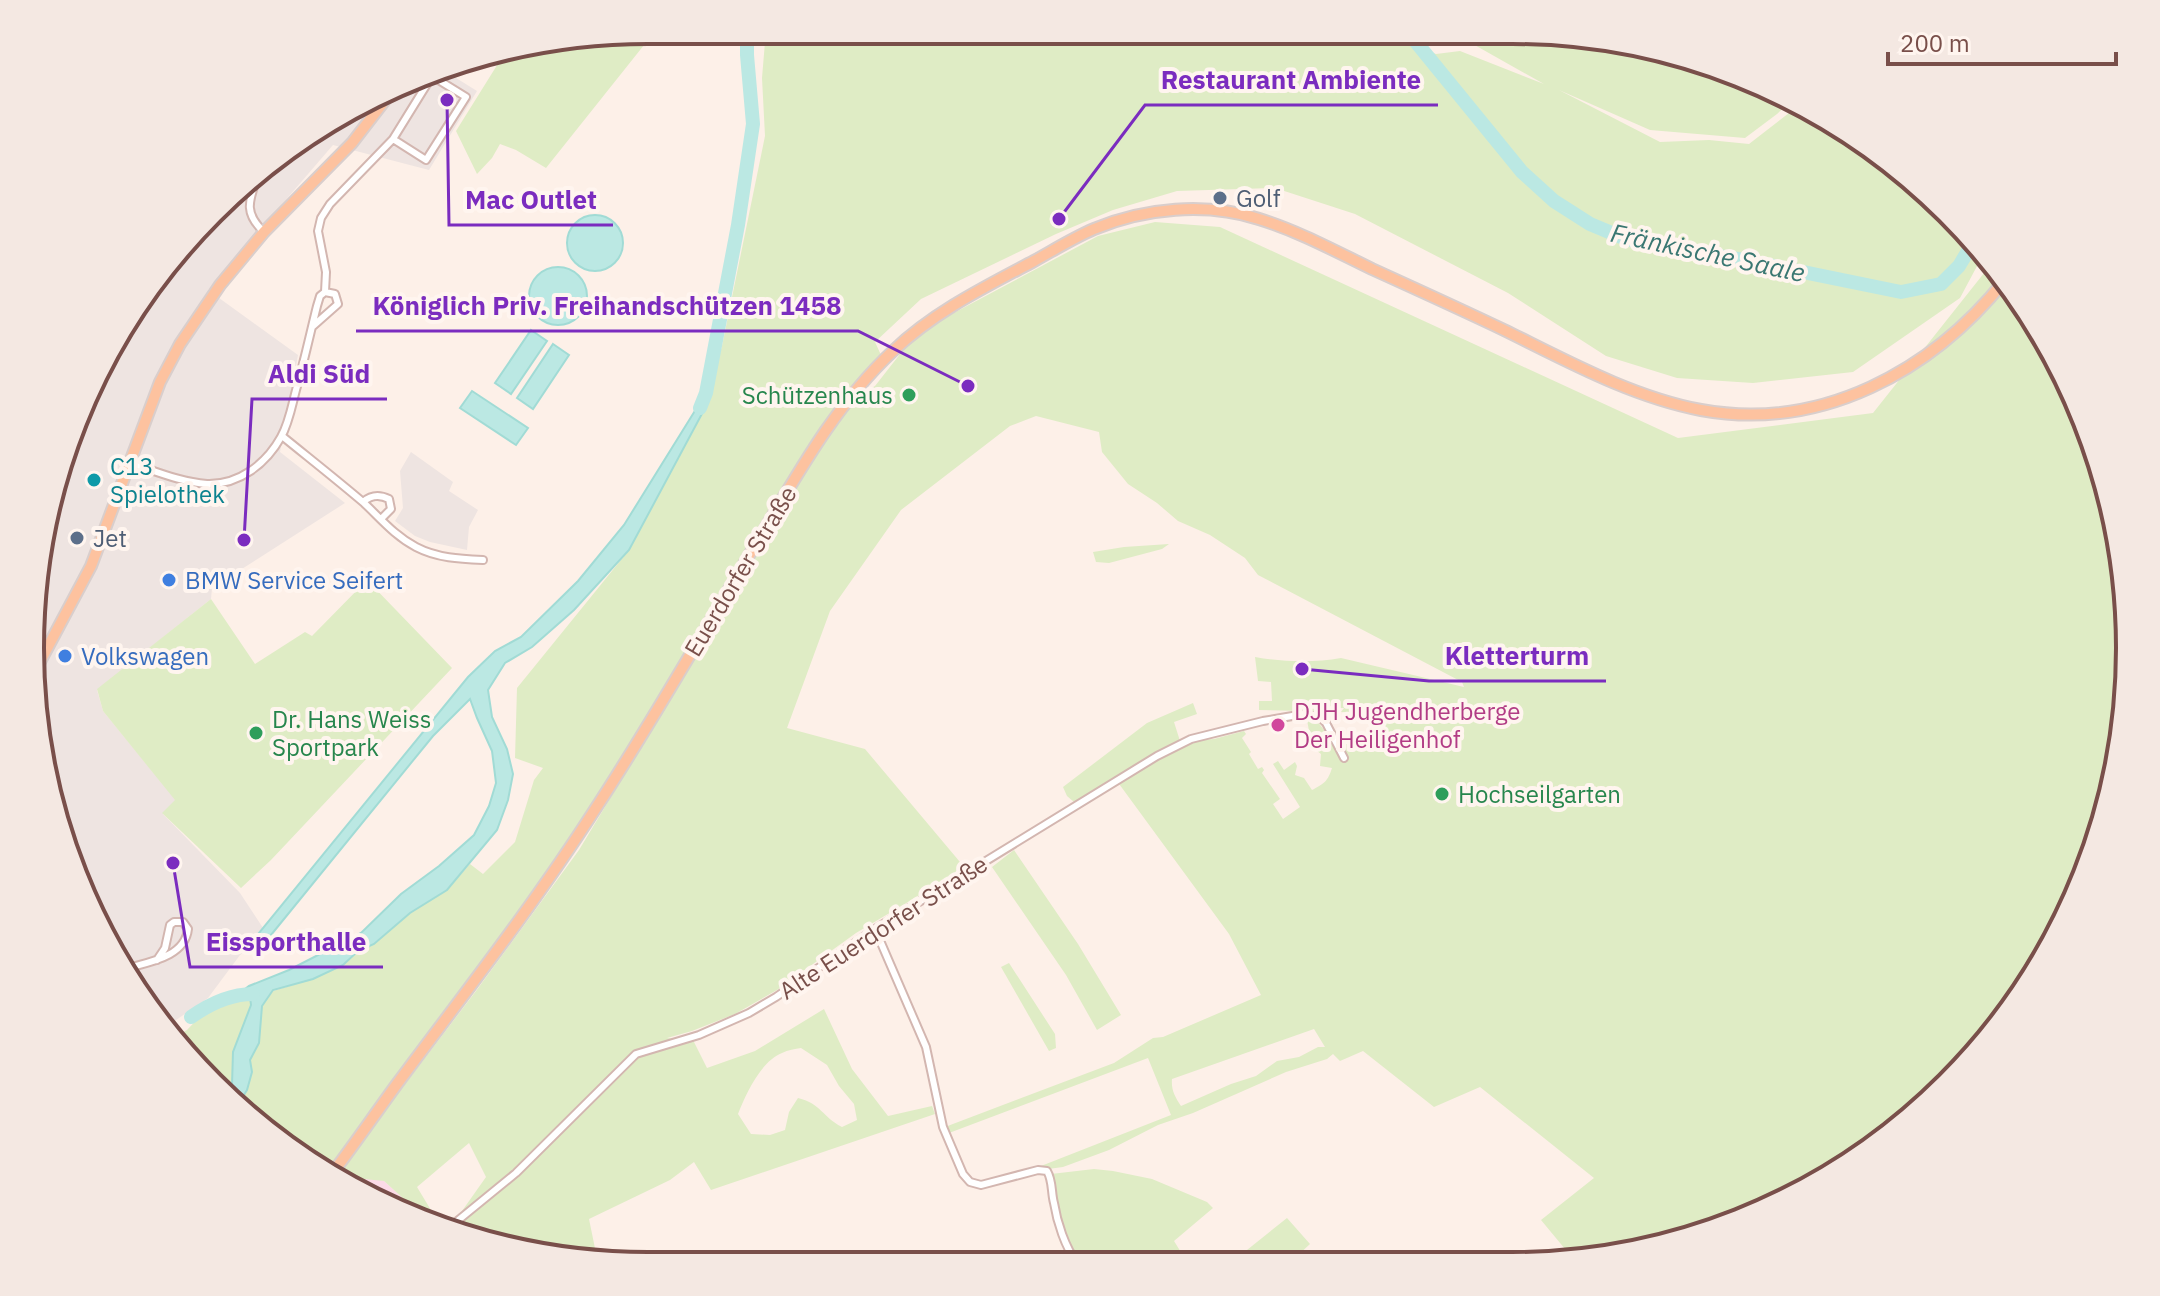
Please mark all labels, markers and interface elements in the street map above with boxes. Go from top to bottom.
scale bar [1888,16,2116,66]
text: 200 m [1900,27,1970,59]
callout: Restaurant Ambiente [1145,55,1438,105]
text: Restaurant Ambiente [1161,62,1421,96]
callout: Mac Outlet [449,175,613,225]
text: Mac Outlet [465,182,597,216]
place label: Golf [1236,182,1281,214]
marker: Golf [1211,189,1229,207]
water label: Fränkische Saale [1608,215,1808,289]
callout: Königlich Priv. Freihandschützen 1458 [356,281,858,331]
text: Königlich Priv. Freihandschützen 1458 [372,288,842,322]
callout: Aldi Süd [252,349,387,399]
text: Aldi Süd [268,356,370,390]
place label: Schützenhaus [742,379,893,411]
marker: Schützenhaus [900,386,918,404]
place label: C13 Spielothek [110,450,225,510]
marker: C13 Spielothek [85,471,103,489]
street label: Euerdorfer Straße [676,480,804,662]
place label: Jet [93,522,127,554]
marker: Jet [68,529,86,547]
place label: BMW Service Seifert [185,564,403,596]
marker: BMW Service Seifert [160,571,178,589]
callout: Kletterturm [1429,631,1606,681]
text: Kletterturm [1445,638,1589,672]
place label: Volkswagen [81,640,209,672]
marker: Volkswagen [56,647,74,665]
place label: DJH Jugendherberge Der Heiligenhof [1294,695,1520,755]
place label: Dr. Hans Weiss Sportpark [272,703,431,763]
marker: DJH Jugendherberge Der Heiligenhof [1269,716,1287,734]
marker: Dr. Hans Weiss Sportpark [247,724,265,742]
place label: Hochseilgarten [1458,778,1621,810]
marker: Hochseilgarten [1433,785,1451,803]
street label: Alte Euerdorfer Straße [773,848,993,1006]
callout: Eissporthalle [190,917,383,967]
text: Eissporthalle [206,924,366,958]

